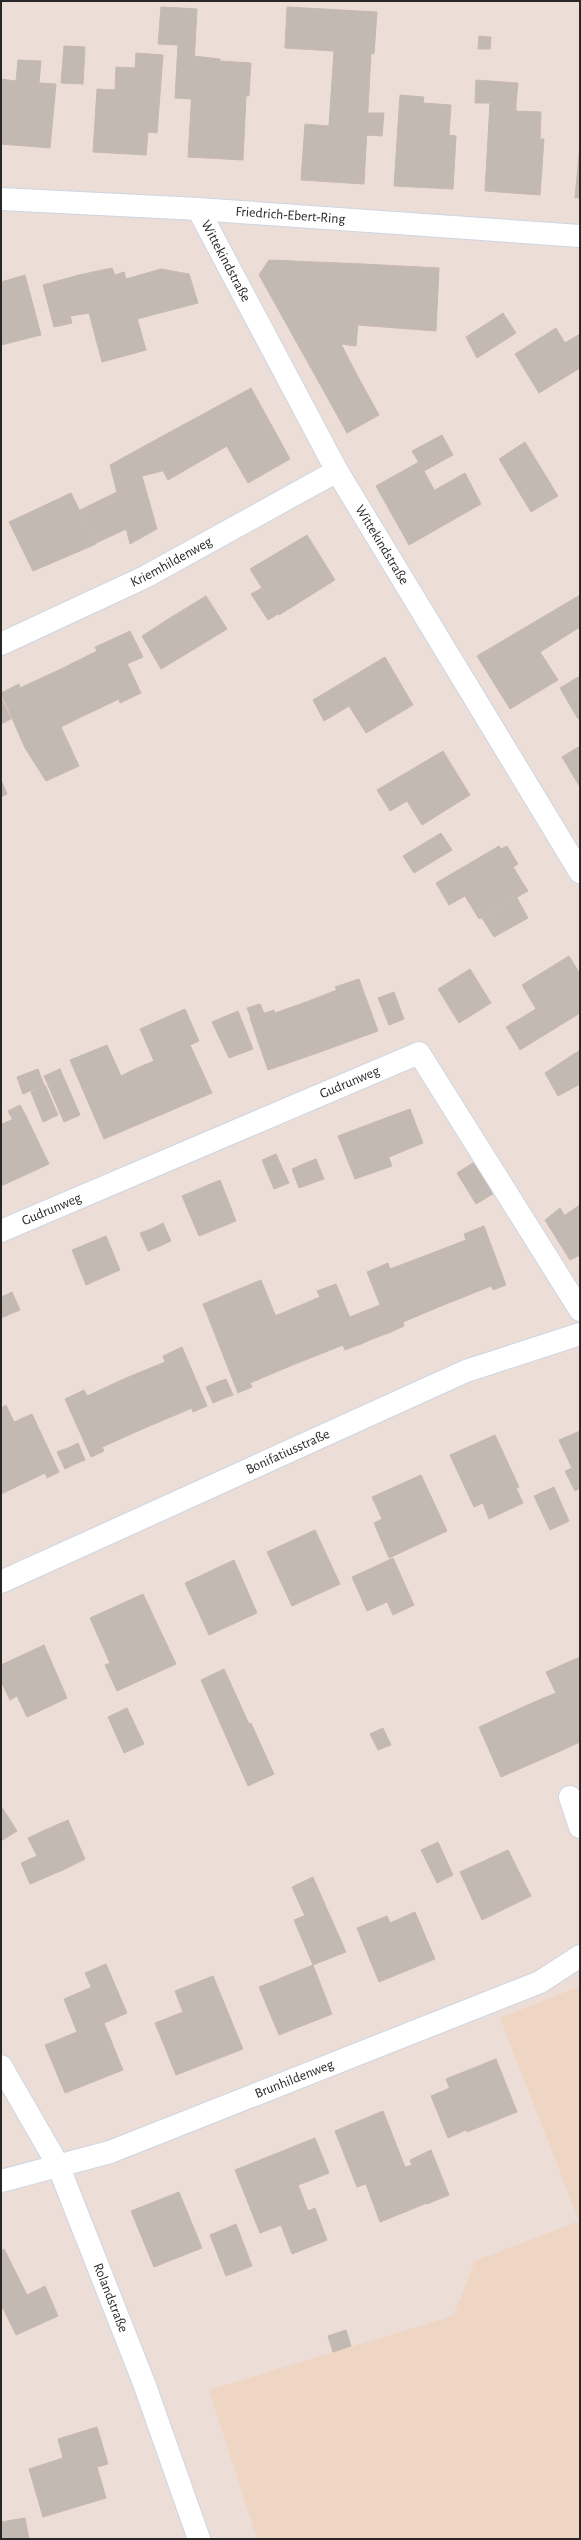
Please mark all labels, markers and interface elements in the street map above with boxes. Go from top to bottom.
street label: Friedrich-Ebert-Ring [235,205,346,226]
street label: Wittekindstraße [198,218,253,304]
street label: Wittekindstraße [352,503,411,587]
street label: Kriemhildenweg [128,534,215,590]
street label: Gudrunweg [318,1064,382,1101]
street label: Gudrunweg [20,1191,84,1228]
street label: Bonifatiusstraße [244,1427,332,1477]
street label: Brunhildenweg [253,2057,336,2101]
street label: Rolandstraße [90,2261,130,2334]

